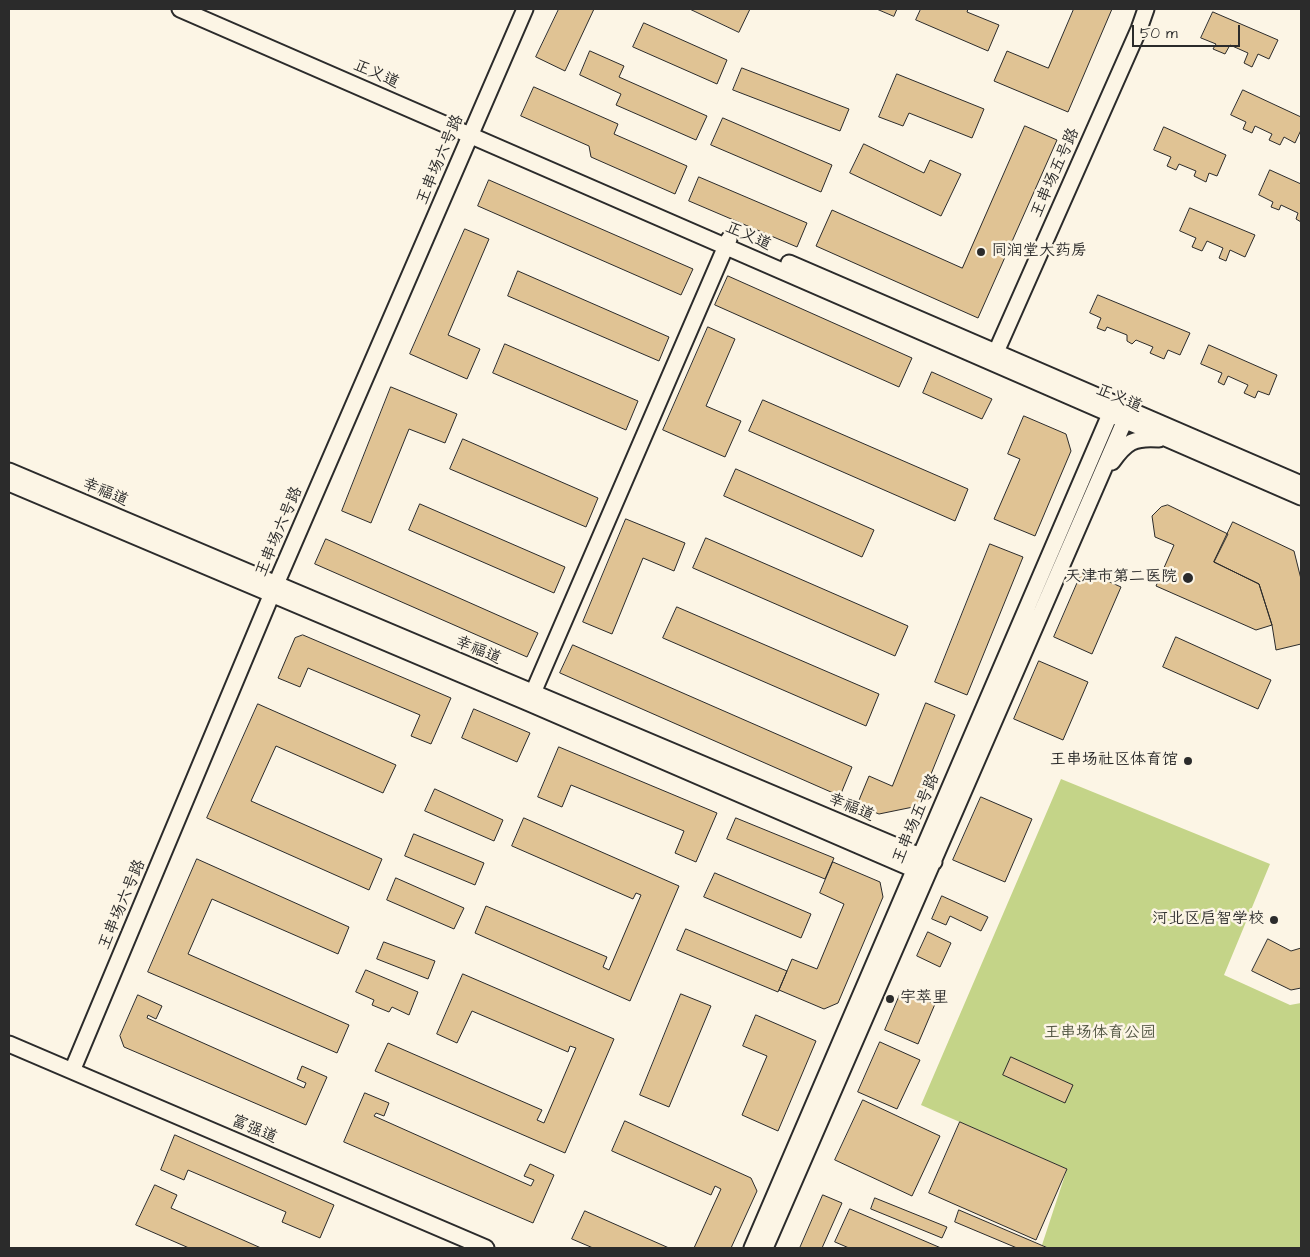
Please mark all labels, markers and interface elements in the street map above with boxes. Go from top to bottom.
scale bar [1135,15,1242,47]
text: 50 m [1140,23,1178,44]
street label: 正义道 [350,56,402,94]
street label: 王串场六号路 [413,112,469,208]
street label: 王串场五号路 [1028,125,1084,221]
street label: 正义道 [722,218,774,256]
place label: 同润堂大药房 [991,242,1087,262]
marker: 同润堂大药房 [975,246,987,258]
street label: 正义道 [1093,381,1145,417]
street label: 幸福道 [79,475,131,511]
street label: 王串场六号路 [252,484,308,580]
place label: 天津市第二医院 [1065,568,1177,588]
marker: 天津市第二医院 [1181,571,1195,585]
street label: 幸福道 [452,633,504,669]
place label: 王串场社区体育馆 [1050,751,1178,771]
marker: 王串场社区体育馆 [1182,755,1194,767]
street label: 王串场五号路 [889,771,945,867]
street label: 幸福道 [825,790,877,826]
street label: 王串场六号路 [95,857,151,953]
place label: 河北区启智学校 [1152,910,1264,930]
marker: 河北区启智学校 [1268,914,1280,926]
place label: 宇萃里 [900,989,948,1009]
marker: 宇萃里 [884,993,896,1005]
park label: 王串场体育公园 [1044,1024,1156,1044]
street label: 富强道 [228,1112,280,1148]

